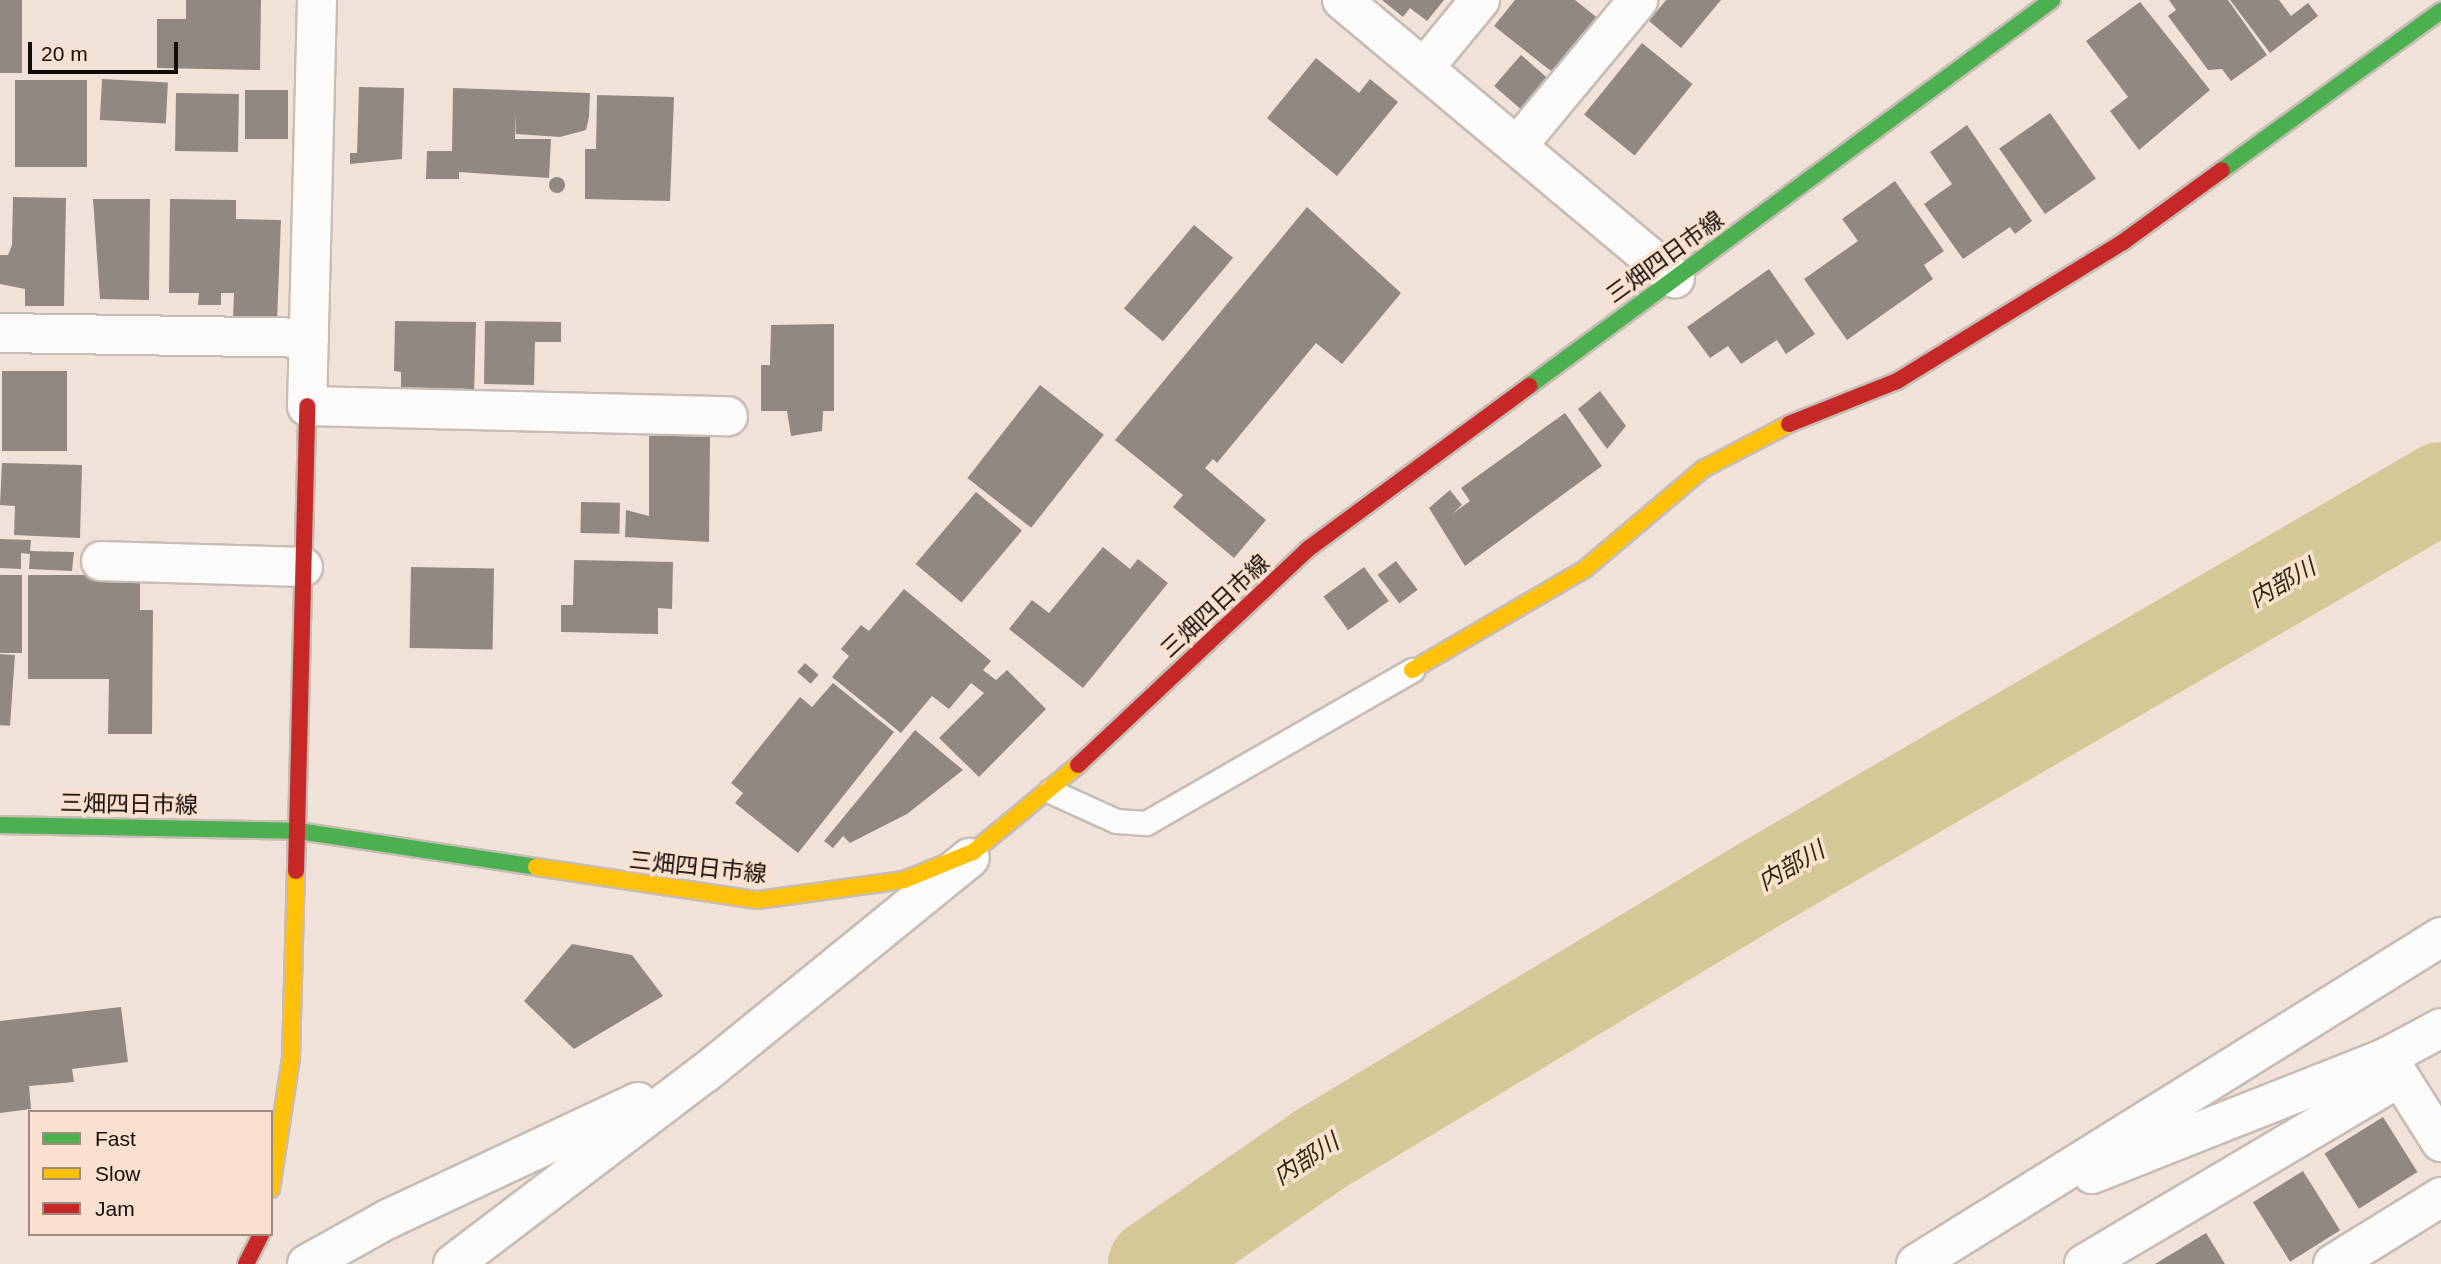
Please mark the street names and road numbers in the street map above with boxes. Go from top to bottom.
street label: 三畑四日市線 [1601,205,1729,309]
street label: 三畑四日市線 [1155,549,1275,663]
street label: 三畑四日市線 [60,789,198,819]
street label: 三畑四日市線 [628,846,768,888]

